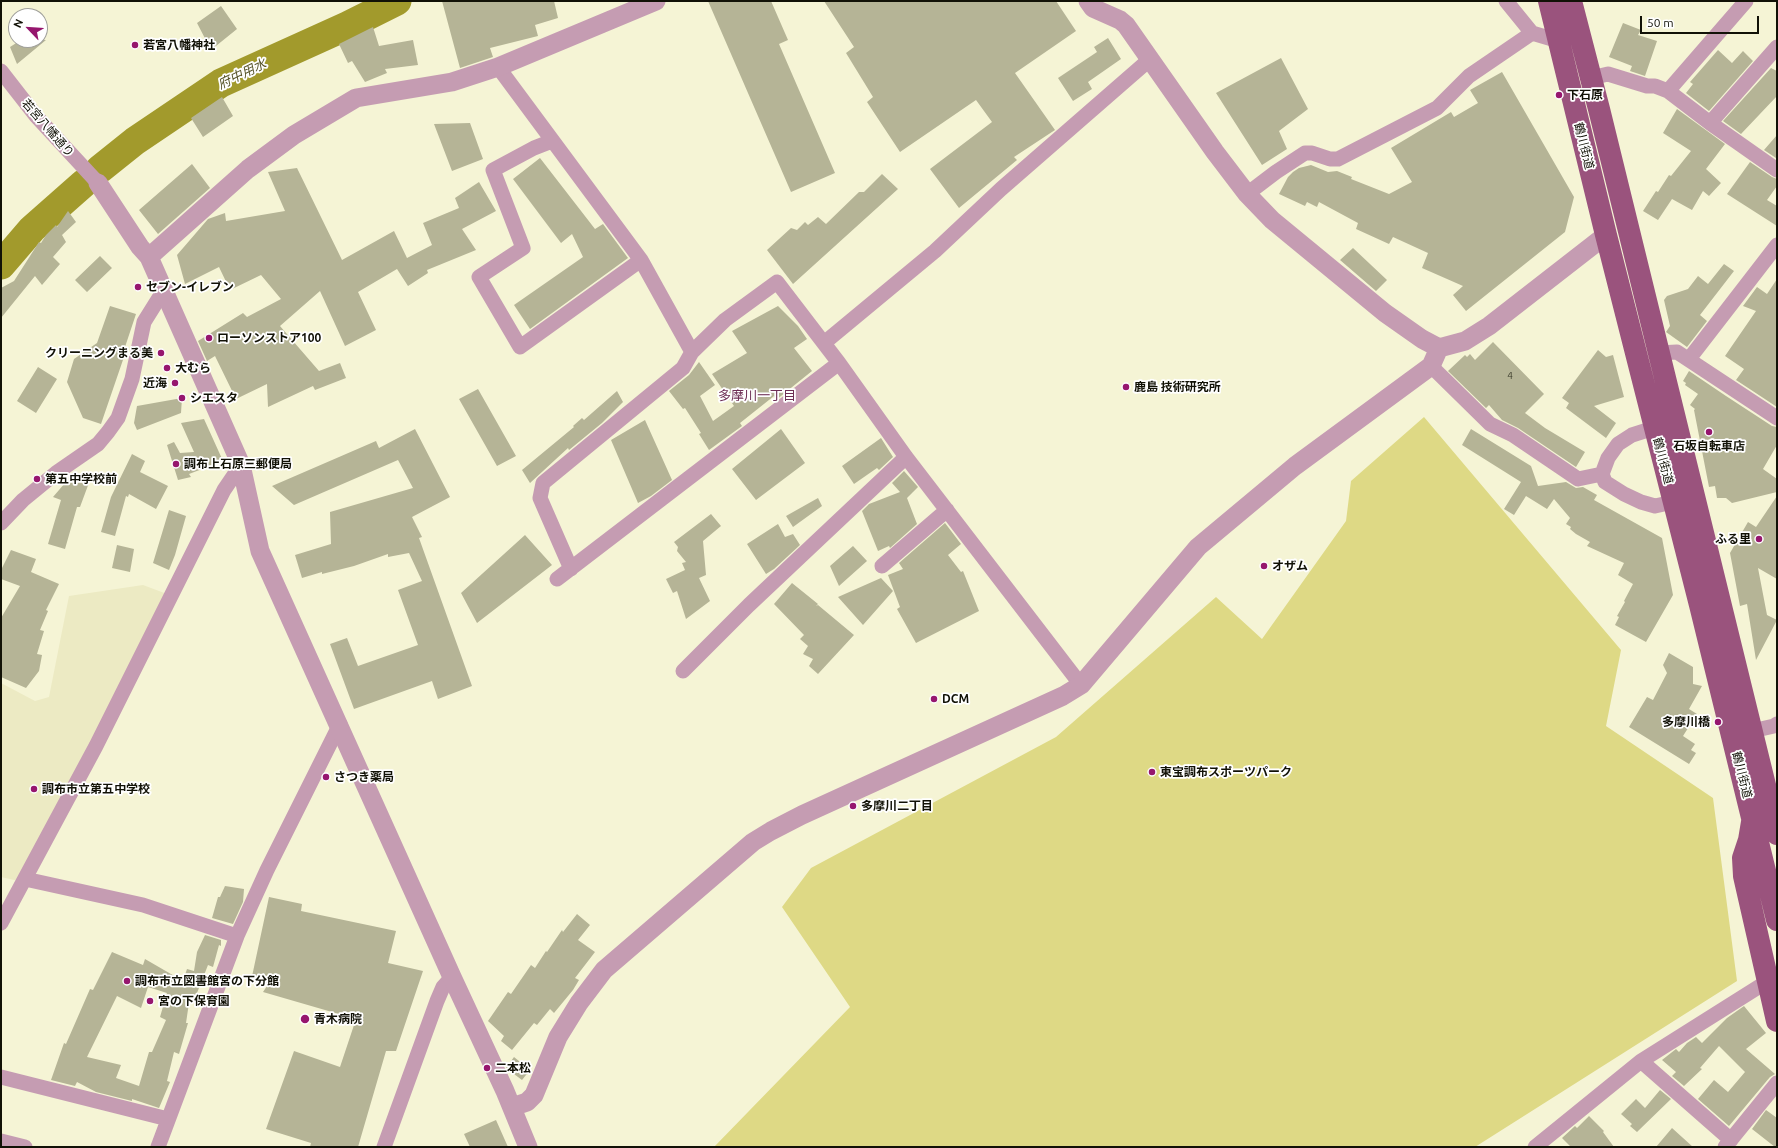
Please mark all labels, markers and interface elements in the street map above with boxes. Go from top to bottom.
north arrow [8,8,48,48]
scale bar [1642,8,1761,34]
text: 50 m [1647,16,1674,29]
text: N [11,17,25,30]
place label: 若宮八幡神社 [143,38,215,52]
marker: 若宮八幡神社 [130,40,140,50]
water label: 府中用水 [215,56,269,92]
place label: 下石原 [1567,88,1603,102]
marker: 下石原 [1554,90,1564,100]
street label: 若宮八幡通り [19,96,77,160]
street label: 鶴川街道 [1571,121,1597,171]
place label: セブン-イレブン [146,280,234,294]
marker: セブン-イレブン [133,282,143,292]
place label: ローソンストア100 [217,331,321,345]
marker: ローソンストア100 [204,333,214,343]
place label: クリーニングまる美 [45,346,153,360]
marker: クリーニングまる美 [156,348,166,358]
place label: 大むら [175,361,211,375]
marker: 大むら [162,363,172,373]
house number: 4 [1507,370,1513,382]
place label: 近海 [143,376,167,390]
marker: 近海 [170,378,180,388]
place label: 鹿島 技術研究所 [1134,380,1221,394]
marker: 鹿島 技術研究所 [1121,382,1131,392]
district label: 多摩川一丁目 [718,388,796,404]
place label: シエスタ [190,391,238,405]
marker: シエスタ [177,393,187,403]
marker: 石坂自転車店 [1704,427,1714,437]
street label: 鶴川街道 [1650,436,1676,486]
place label: 石坂自転車店 [1673,439,1745,453]
place label: 調布上石原三郵便局 [184,457,292,471]
marker: 調布上石原三郵便局 [171,459,181,469]
place label: 第五中学校前 [45,472,117,486]
marker: 第五中学校前 [32,474,42,484]
place label: ふる里 [1715,532,1751,546]
marker: ふる里 [1754,534,1764,544]
place label: オザム [1272,559,1308,573]
marker: オザム [1259,561,1269,571]
place label: DCM [942,692,969,706]
marker: DCM [929,694,939,704]
place label: 多摩川橋 [1662,715,1710,729]
marker: 多摩川橋 [1713,717,1723,727]
street label: 鶴川街道 [1729,750,1755,800]
place label: 東宝調布スポーツパーク [1160,765,1292,779]
marker: 東宝調布スポーツパーク [1147,767,1157,777]
place label: さつき薬局 [334,770,394,784]
marker: さつき薬局 [321,772,331,782]
place label: 調布市立第五中学校 [42,782,150,796]
marker: 調布市立第五中学校 [29,784,39,794]
place label: 多摩川二丁目 [861,799,933,813]
marker: 多摩川二丁目 [848,801,858,811]
place label: 調布市立図書館宮の下分館 [135,974,279,988]
marker: 調布市立図書館宮の下分館 [122,976,132,986]
place label: 宮の下保育園 [158,994,230,1008]
marker: 宮の下保育園 [145,996,155,1006]
place label: 青木病院 [314,1012,362,1026]
marker: 青木病院 [299,1013,311,1025]
place label: 二本松 [495,1061,531,1075]
marker: 二本松 [482,1063,492,1073]

